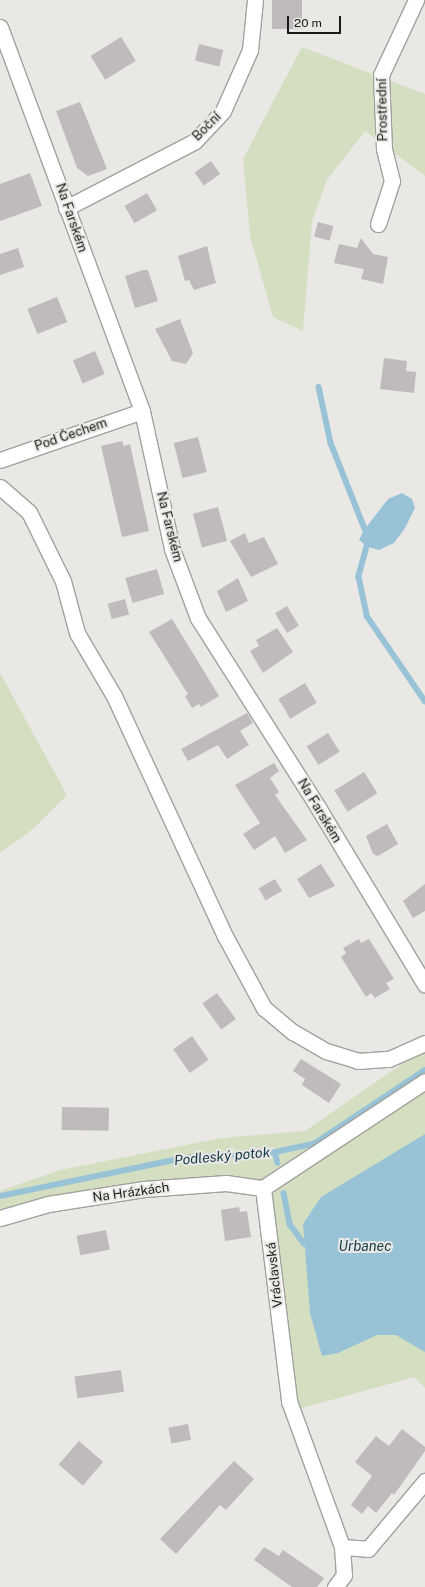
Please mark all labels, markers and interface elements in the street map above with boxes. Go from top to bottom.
scale bar [289,8,343,34]
text: 20 m [294,16,322,30]
street label: Prostřední [375,78,391,142]
street label: Boční [190,110,224,144]
street label: Na Farském [52,181,90,255]
street label: Pod Čechem [33,415,109,455]
street label: Na Farském [153,490,185,564]
street label: Na Farském [294,776,344,846]
water label: Podleský potok [173,1143,271,1169]
street label: Na Hrázkách [92,1180,170,1206]
water label: Urbanec [339,1238,391,1254]
street label: Vráclavská [264,1241,286,1309]

